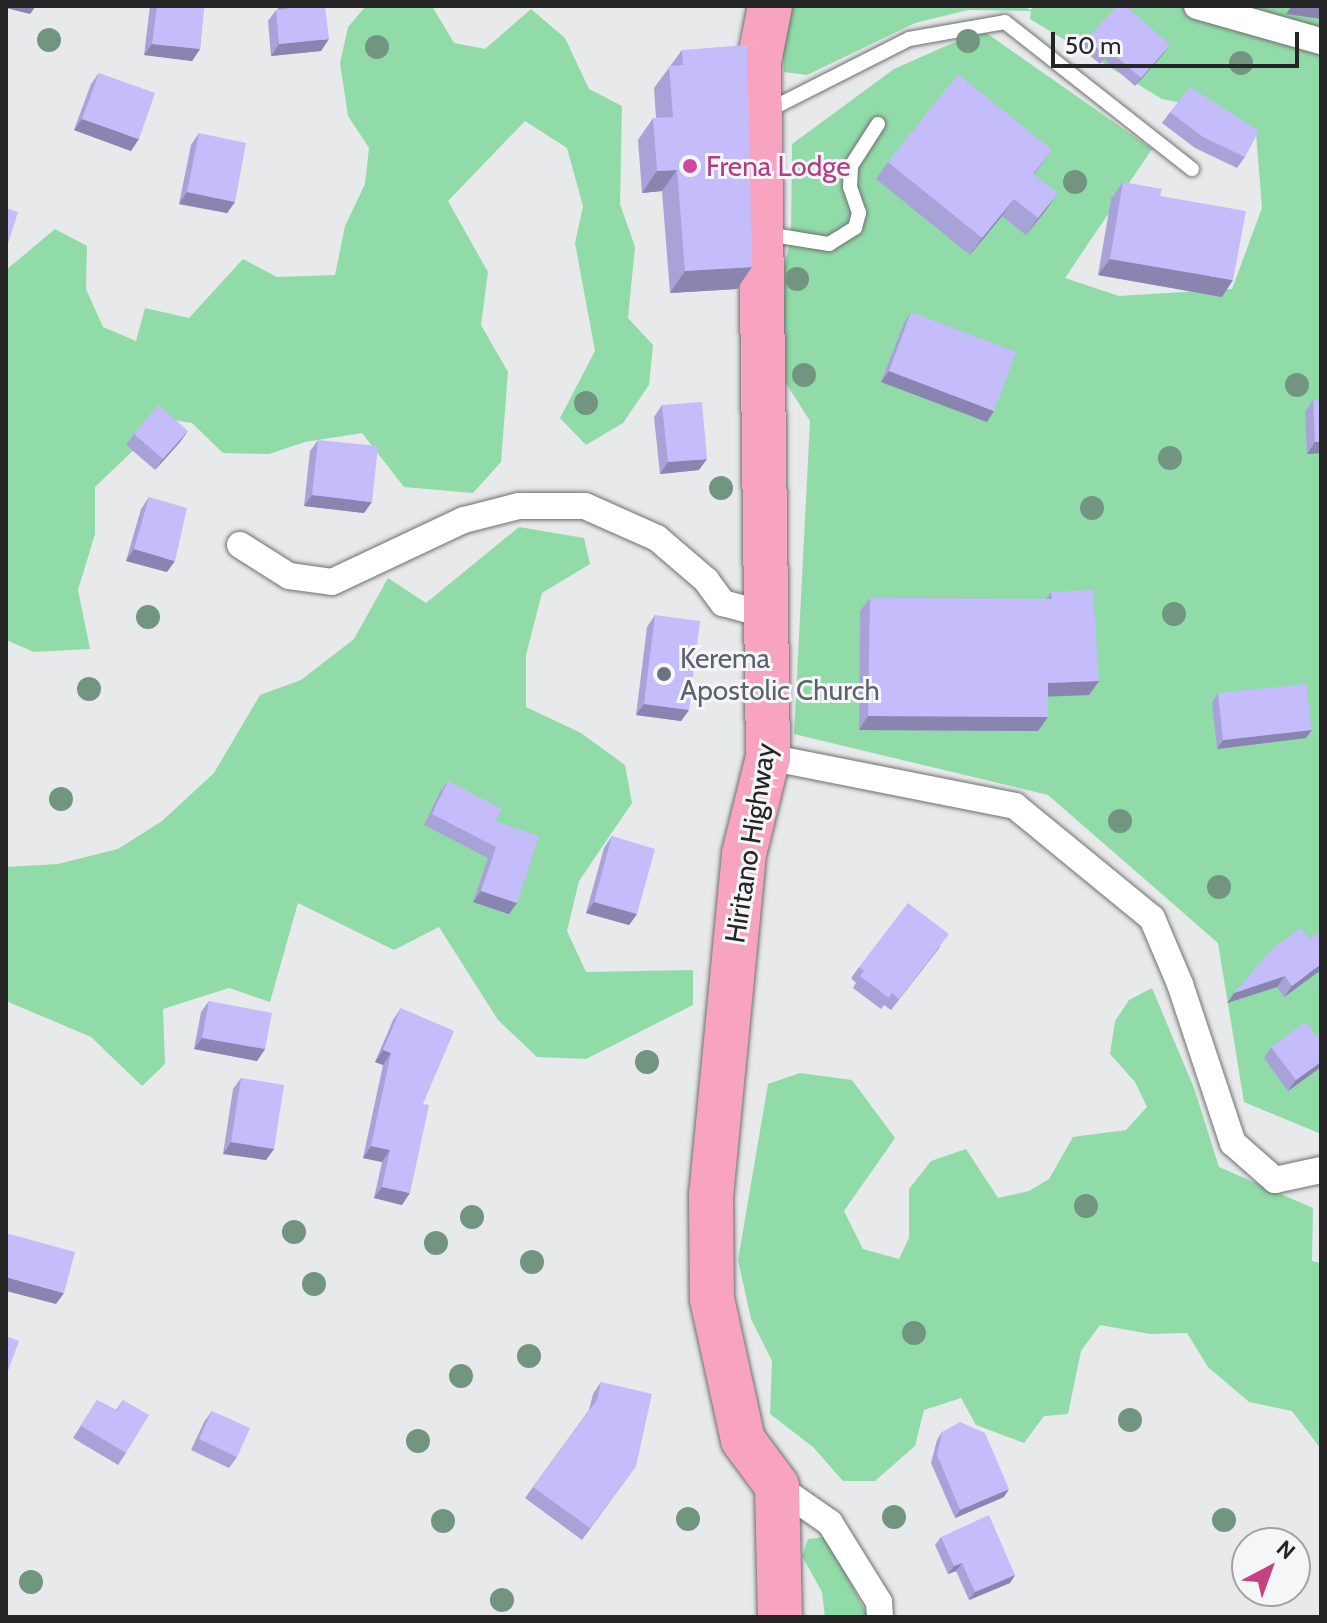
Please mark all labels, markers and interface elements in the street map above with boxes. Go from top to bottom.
scale bar [1055,16,1303,66]
text: 50 m [1065,31,1121,60]
place label: Frena Lodge [706,149,851,183]
marker: Frena Lodge [681,157,699,175]
place label: Kerema Apostolic Church [680,641,880,707]
marker: Kerema Apostolic Church [655,665,673,683]
street label: Hiritano Highway [718,741,782,945]
north arrow [1231,1527,1311,1607]
text: N [1271,1535,1300,1565]

